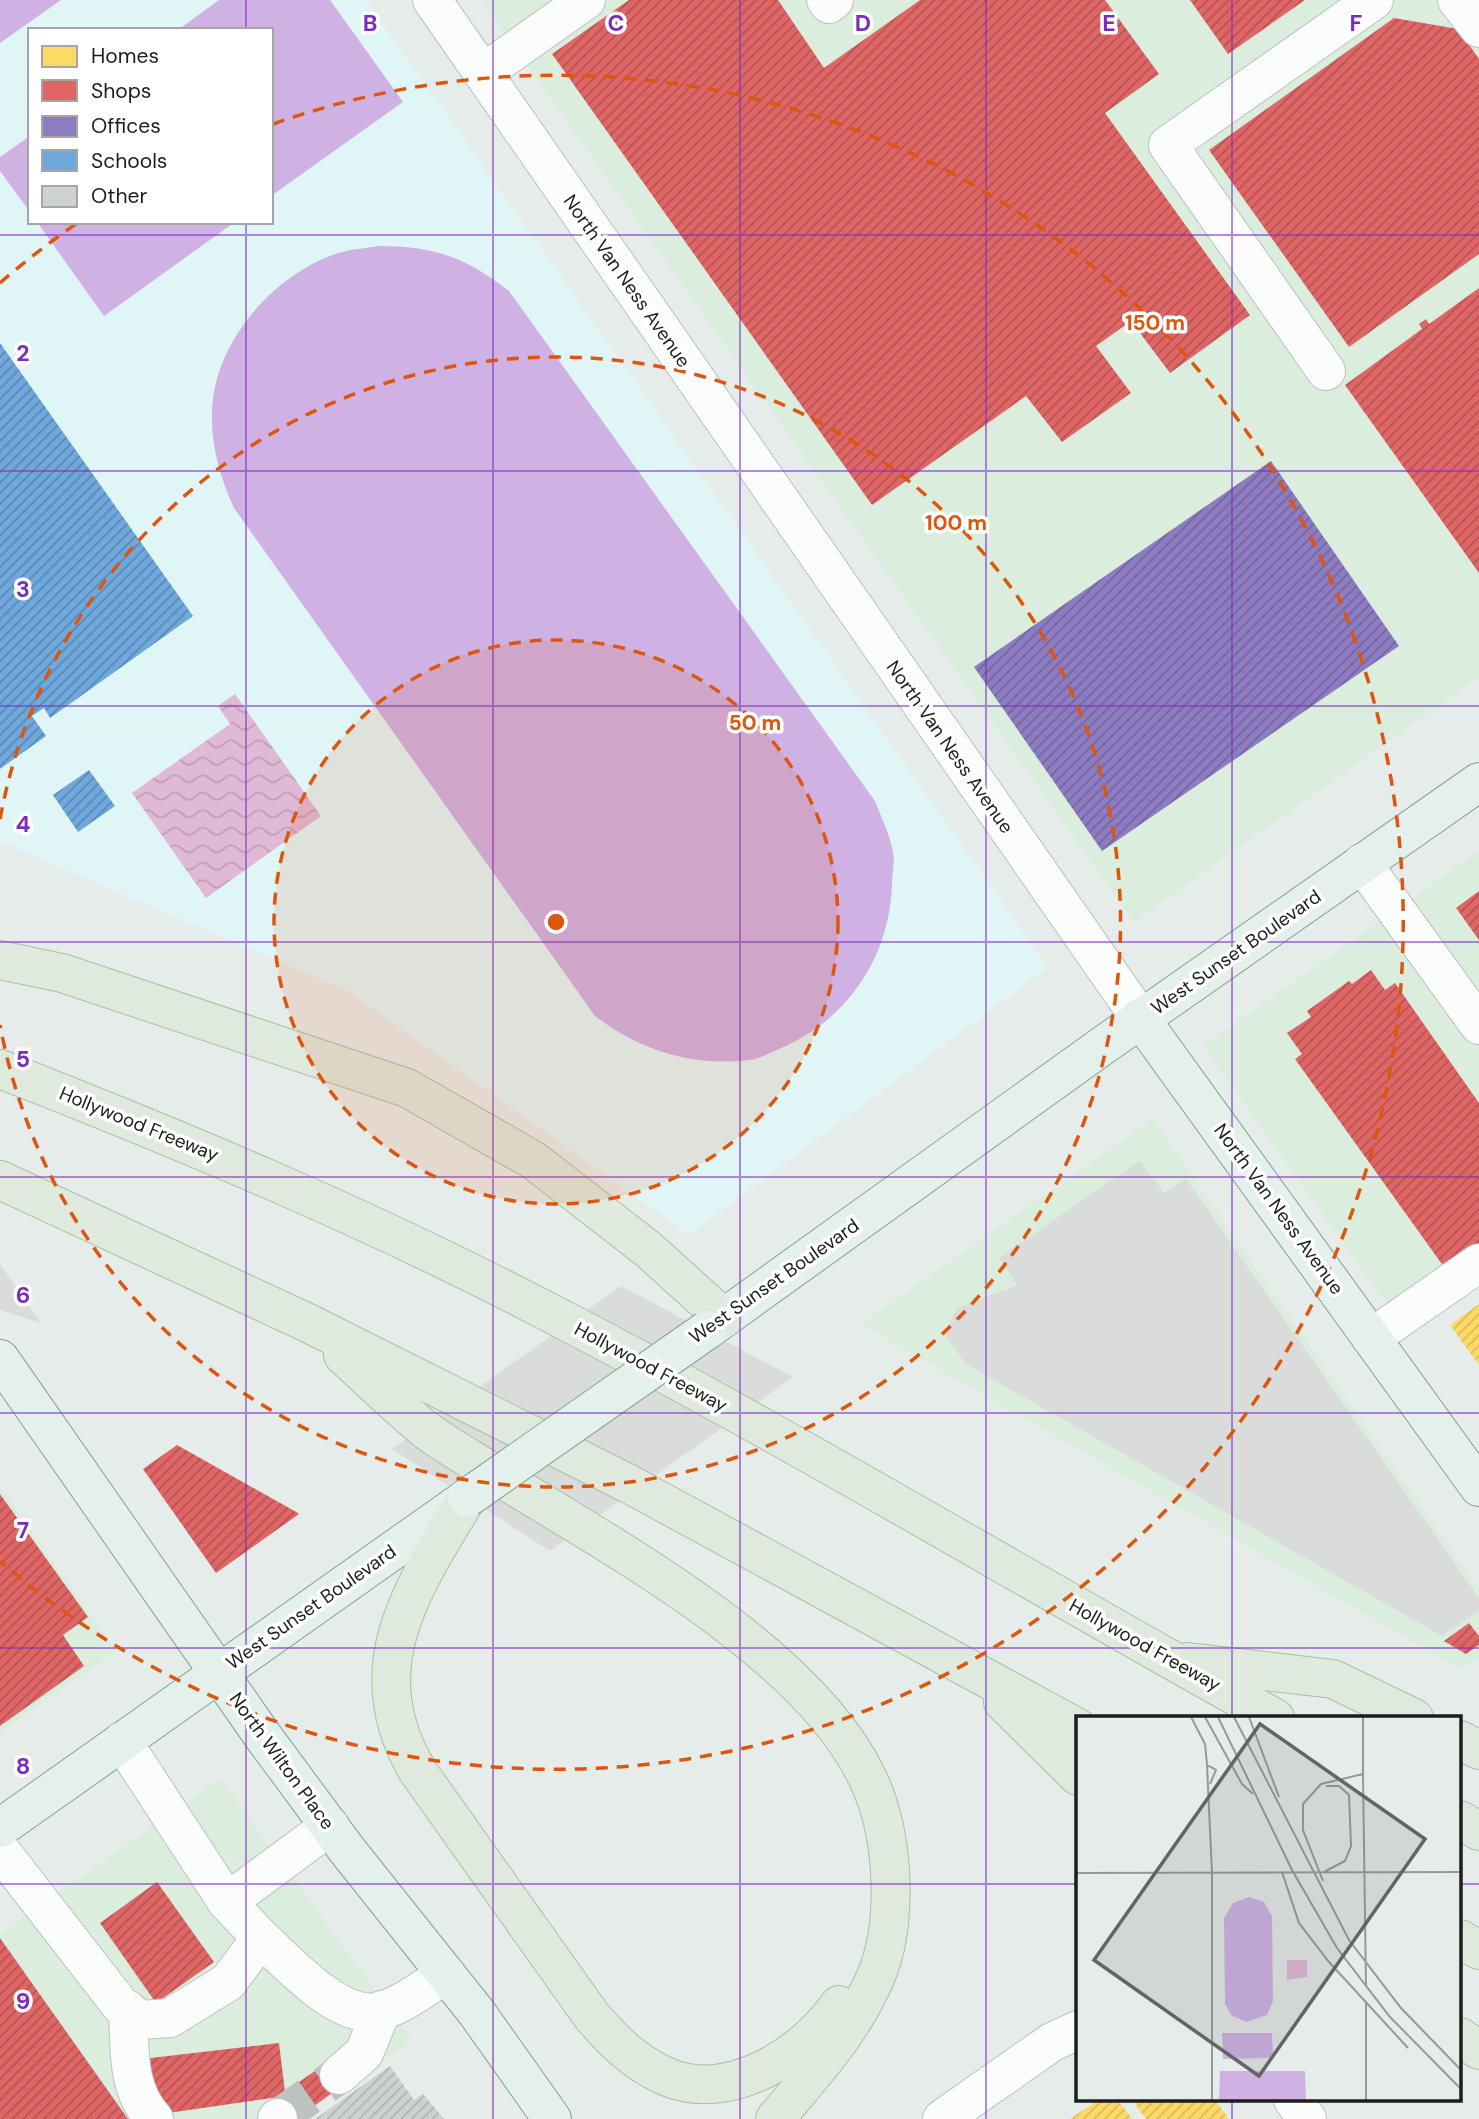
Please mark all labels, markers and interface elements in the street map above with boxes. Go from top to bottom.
text: B [363,8,377,38]
text: C [608,8,624,38]
text: D [855,8,871,38]
text: E [1102,8,1116,38]
text: F [1350,8,1363,38]
legend [28,28,273,224]
text: Homes [91,42,159,70]
text: Shops [91,77,151,105]
text: Offices [91,112,161,140]
text: Schools [91,147,167,175]
text: Other [91,182,147,210]
street label: North Van Ness Avenue [558,190,696,372]
text: 150 m [1125,309,1185,337]
text: 2 [16,338,30,368]
text: 100 m [925,509,987,537]
text: 3 [16,574,30,604]
street label: North Van Ness Avenue [881,656,1019,838]
text: 50 m [729,709,781,737]
text: 4 [16,809,31,839]
street label: West Sunset Boulevard [1146,884,1326,1020]
centre of rings [544,910,568,934]
text: 5 [16,1044,30,1074]
street label: Hollywood Freeway [56,1081,223,1168]
street label: North Van Ness Avenue [1209,1119,1349,1299]
street label: West Sunset Boulevard [684,1213,864,1349]
text: 6 [16,1280,30,1310]
street label: Hollywood Freeway [570,1316,732,1418]
text: 7 [17,1515,29,1545]
street label: West Sunset Boulevard [221,1539,401,1675]
street label: Hollywood Freeway [1065,1593,1226,1697]
street label: North Wilton Place [224,1687,340,1835]
inset map [1076,1716,1462,2102]
text: 8 [16,1751,30,1781]
text: 9 [16,1986,30,2016]

